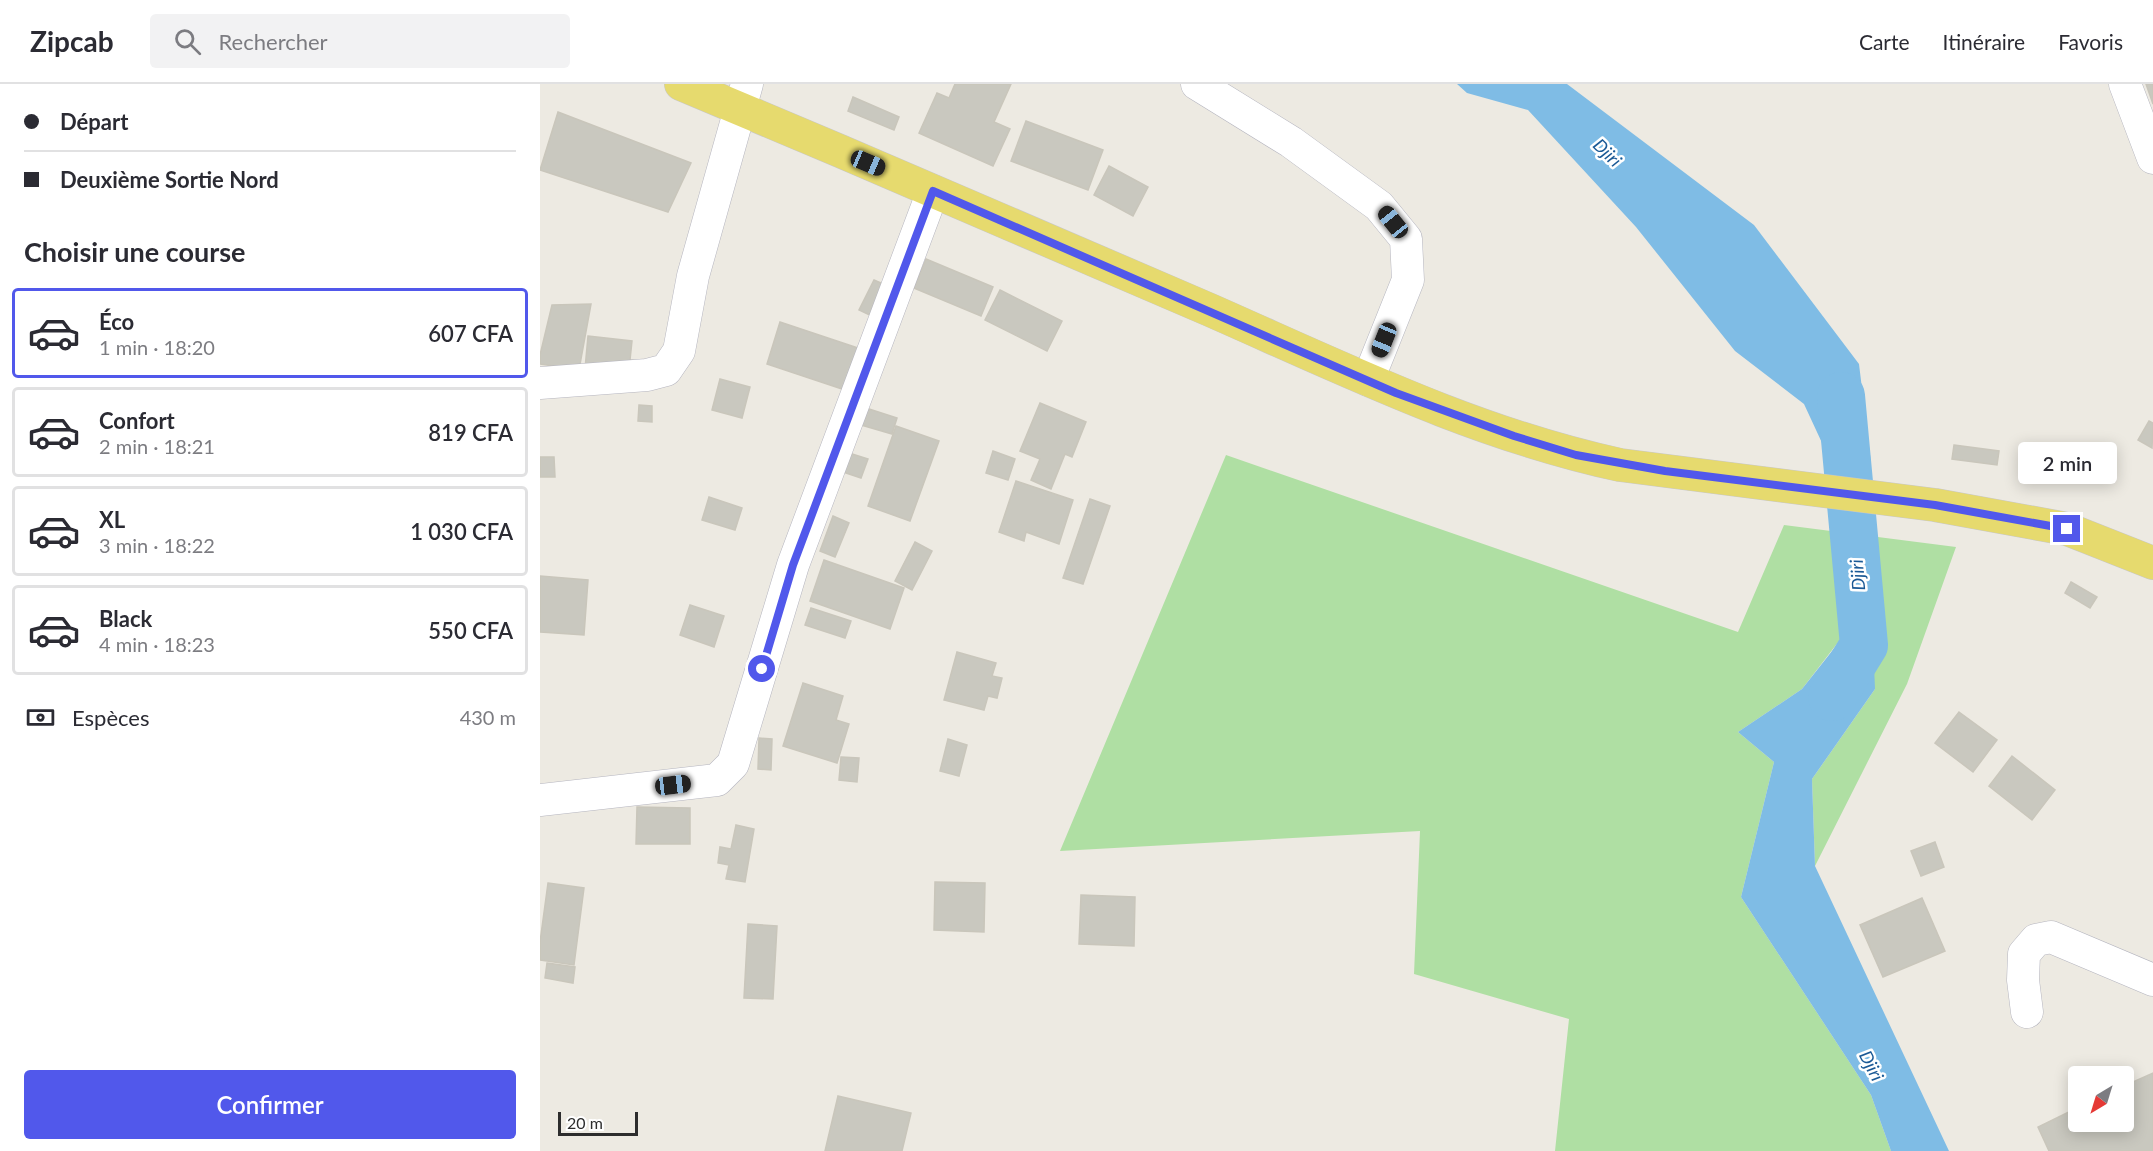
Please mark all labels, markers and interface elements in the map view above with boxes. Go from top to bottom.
search box [150,14,570,68]
text: Zipcab [30,24,114,58]
icon: search [171,25,204,58]
text: Rechercher [219,28,328,55]
text: Carte [1859,29,1910,54]
text: Itinéraire [1943,29,2025,54]
text: Favoris [2058,29,2123,54]
text: Départ [60,108,128,135]
water label: Djiri [1589,134,1627,171]
car [848,148,888,178]
text: Deuxième Sortie Nord [60,166,279,193]
car [1375,202,1411,242]
text: Choisir une course [24,235,246,268]
icon: car [27,306,81,360]
text: Éco [99,308,134,335]
text: 607 CFA [428,320,513,347]
car [1369,320,1399,360]
text: 1 min · 18:20 [99,335,215,359]
icon: car [27,405,81,459]
text: Confort [99,407,175,434]
text: 819 CFA [428,419,513,446]
text: 2 min · 18:21 [99,434,215,458]
callout: 2 min [2018,442,2116,484]
text: 2 min [2043,451,2092,475]
icon: car [27,504,81,558]
text: XL [99,506,125,533]
route end [2053,515,2080,542]
text: 1 030 CFA [410,518,513,545]
text: 3 min · 18:22 [99,533,215,557]
water label: Djiri [1845,559,1869,592]
icon: car [27,603,81,657]
text: Black [99,605,152,632]
text: 550 CFA [428,617,513,644]
text: 4 min · 18:23 [99,632,215,656]
route start [748,655,775,682]
icon: cash [24,701,57,734]
text: Espèces [72,704,149,731]
text: 430 m [460,705,516,729]
car [654,774,692,796]
water label: Djiri [1855,1047,1889,1084]
north arrow [2068,1066,2134,1132]
map controls [2068,1066,2134,1132]
button: Confirmer [24,1070,516,1139]
scale bar [558,1109,638,1136]
text: 20 m [567,1113,603,1132]

